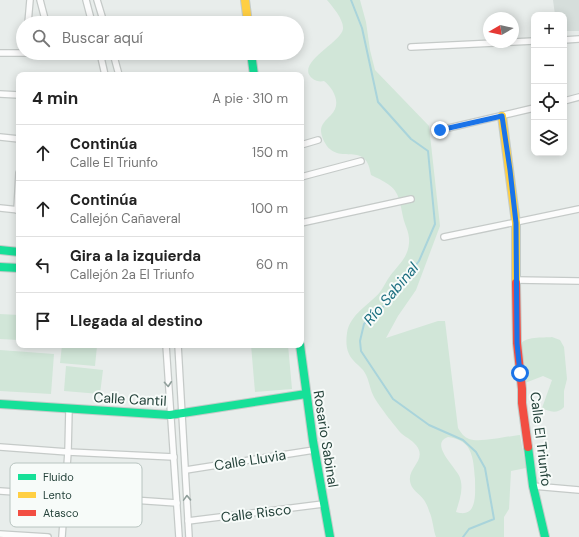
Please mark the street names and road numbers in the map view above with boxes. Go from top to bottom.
street label: Calle Cantil [93,388,167,410]
street label: Rosario Sabinal [309,389,343,489]
street label: Calle El Triunfo [526,391,556,487]
street label: Calle Lluvia [213,445,287,475]
street label: Calle Risco [220,500,292,526]

